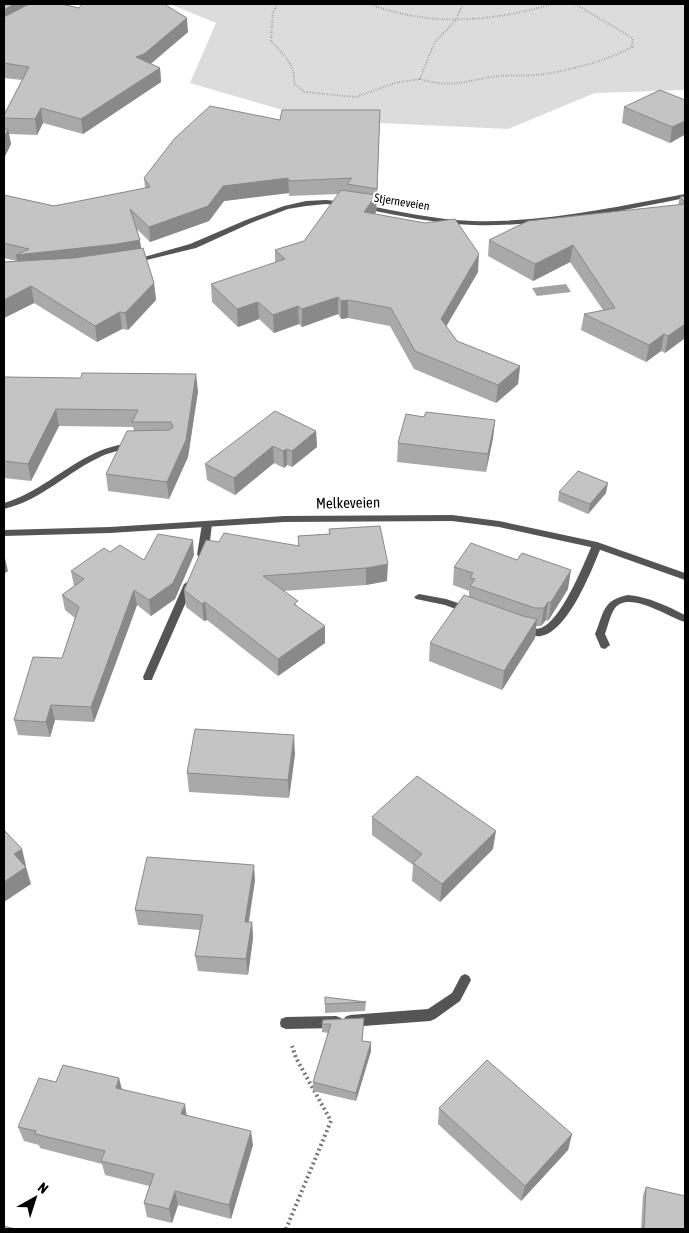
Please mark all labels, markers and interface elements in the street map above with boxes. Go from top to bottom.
street label: Stjerneveien [373,191,431,213]
street label: Melkeveien [316,493,380,512]
north arrow [10,1173,60,1223]
text: N [35,1179,51,1197]

